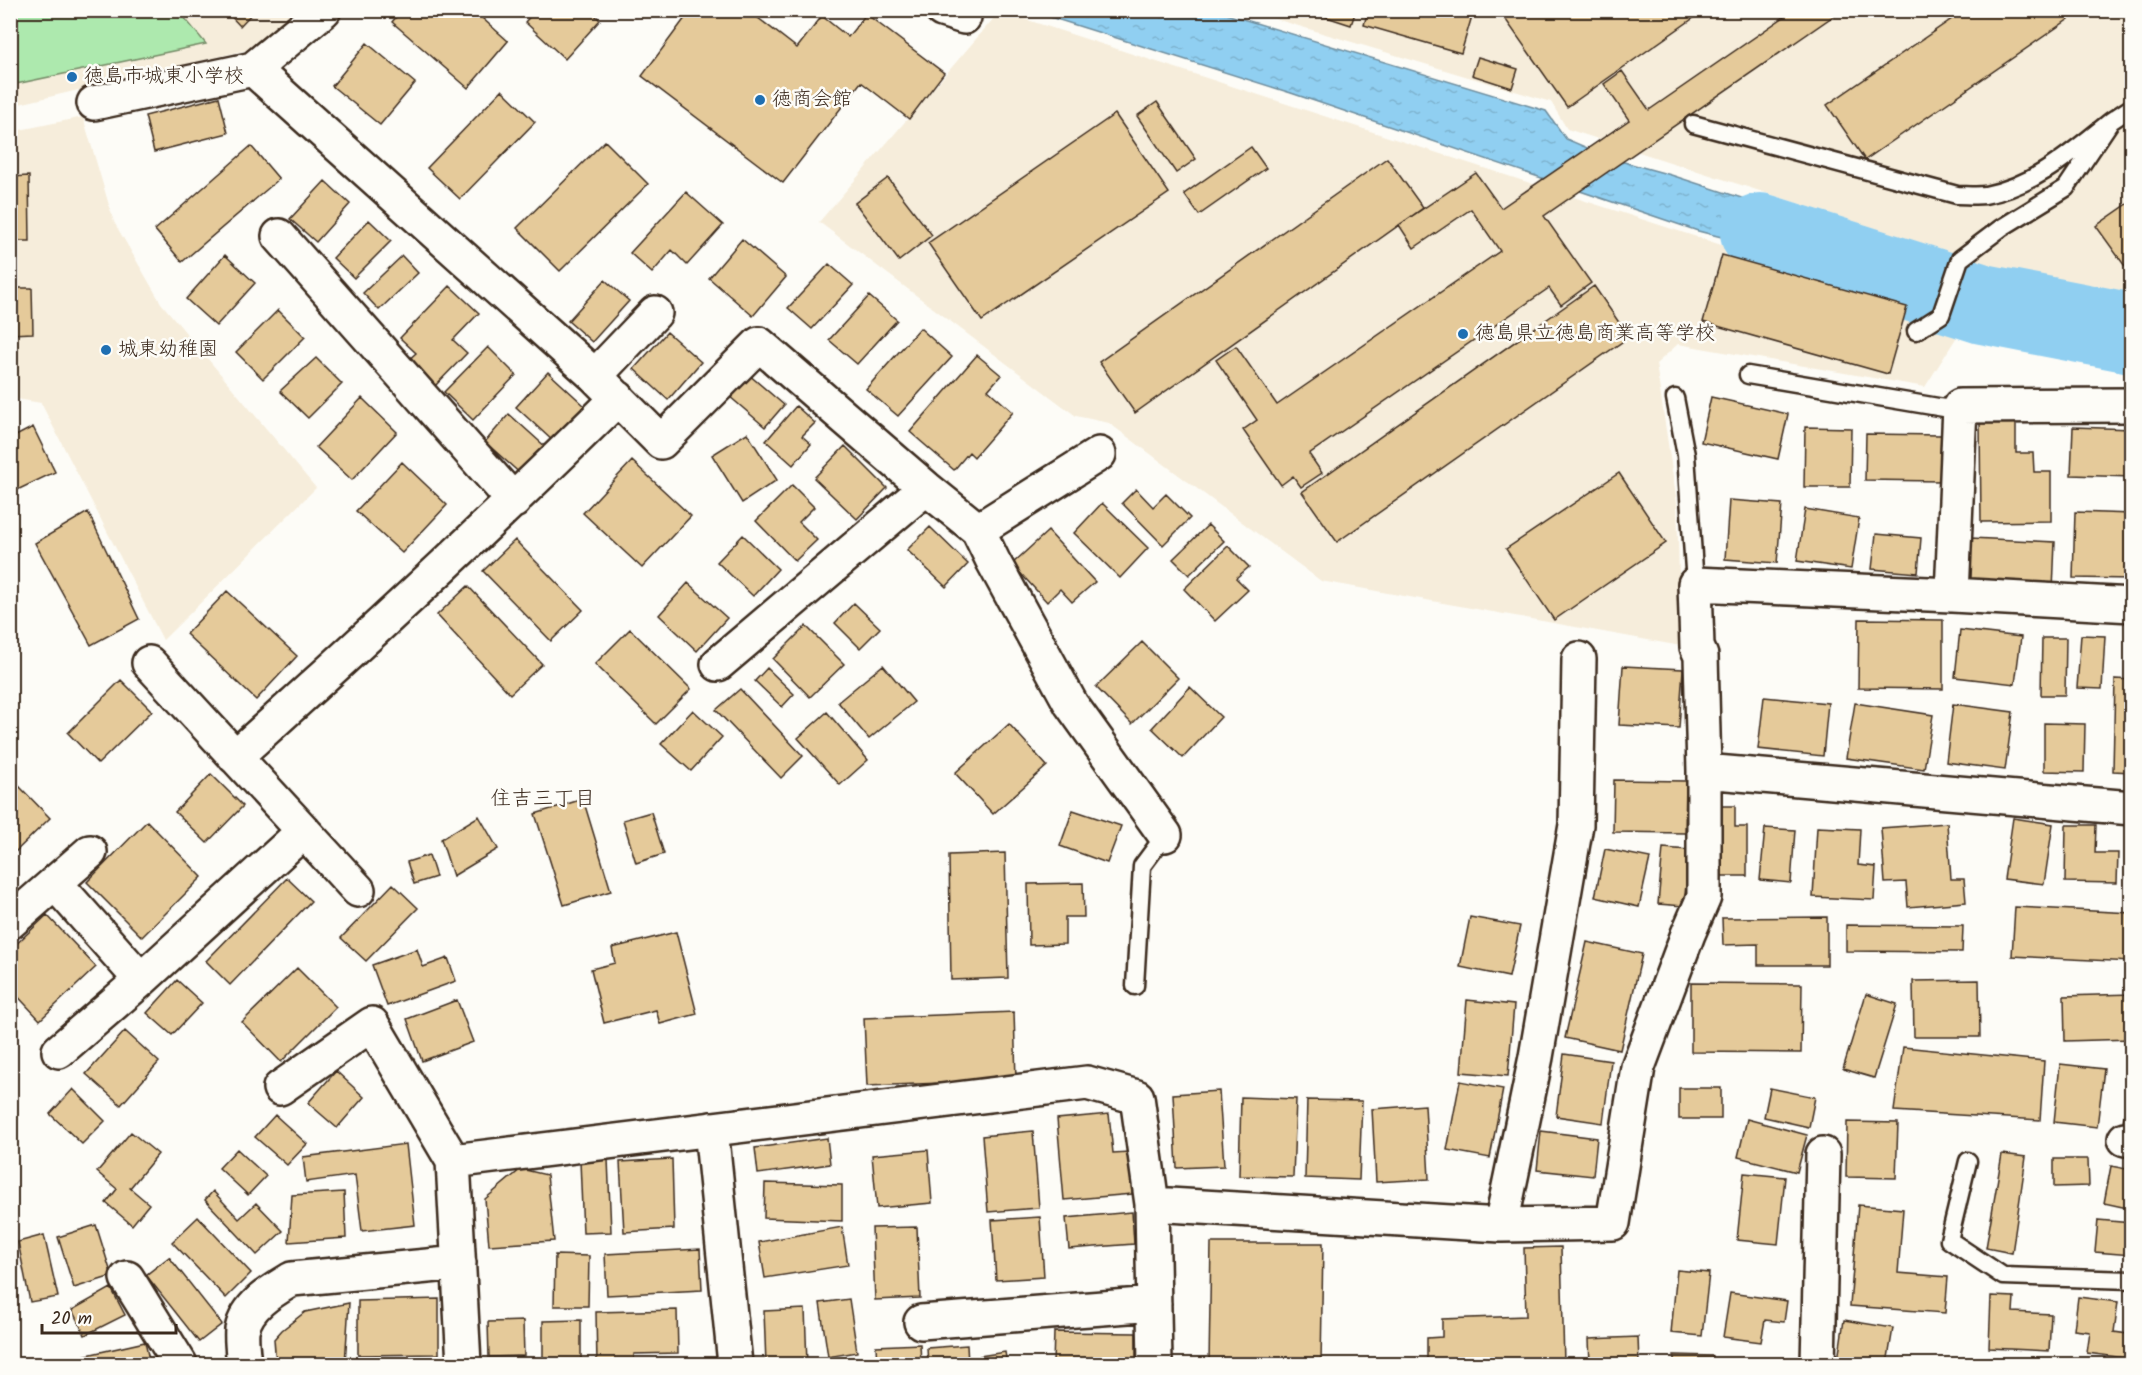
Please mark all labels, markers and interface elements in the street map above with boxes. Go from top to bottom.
place label: 徳島市城東小学校 [84,61,244,93]
marker: 徳島市城東小学校 [65,70,79,84]
place label: 徳商会館 [772,84,852,116]
marker: 徳商会館 [753,93,767,107]
place label: 徳島県立徳島商業高等学校 [1475,318,1715,350]
marker: 徳島県立徳島商業高等学校 [1456,327,1470,341]
place label: 城東幼稚園 [118,334,218,366]
marker: 城東幼稚園 [99,343,113,357]
district label: 住吉三丁目 [491,783,596,816]
scale bar [42,1297,176,1335]
text: 20 m [51,1305,92,1334]

